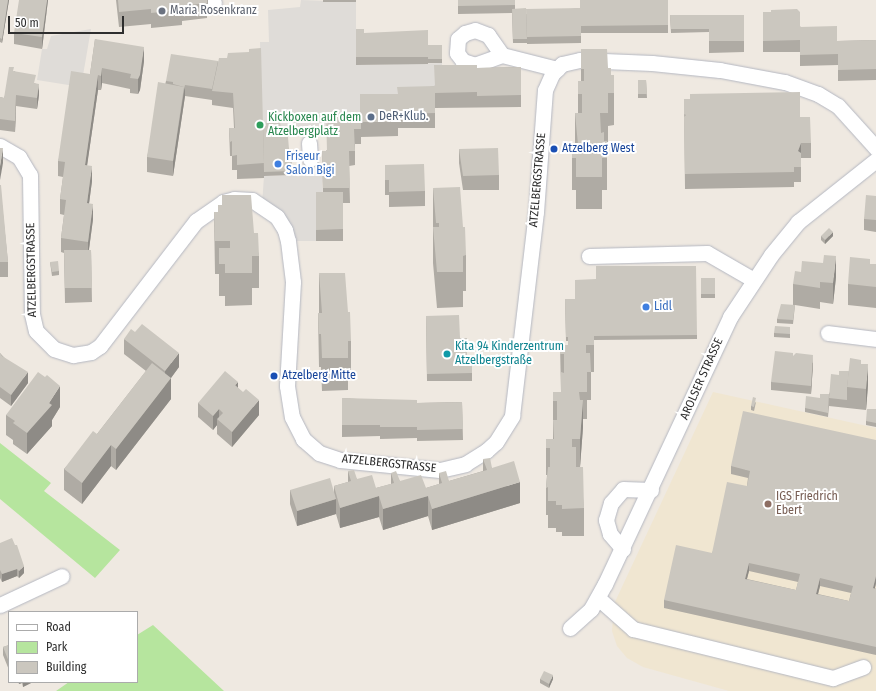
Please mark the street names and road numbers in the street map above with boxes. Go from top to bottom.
street label: ATZELBERGSTRASSE [527,132,549,228]
street label: ATZELBERGSTRASSE [24,223,40,317]
street label: AROLSER STRASSE [678,336,726,422]
street label: ATZELBERGSTRASSE [341,452,437,476]

